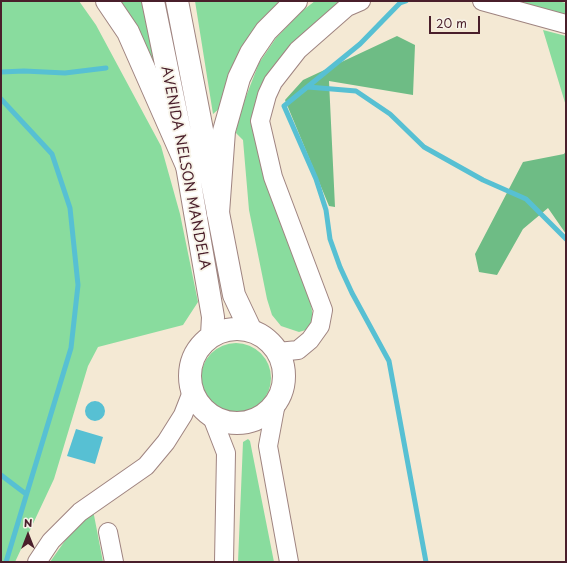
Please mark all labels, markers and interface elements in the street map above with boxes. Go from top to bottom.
scale bar [431,8,482,34]
text: 20 m [436,14,467,32]
street label: AVENIDA NELSON MANDELA [157,65,213,271]
text: N [24,514,32,531]
north arrow [8,515,48,555]

